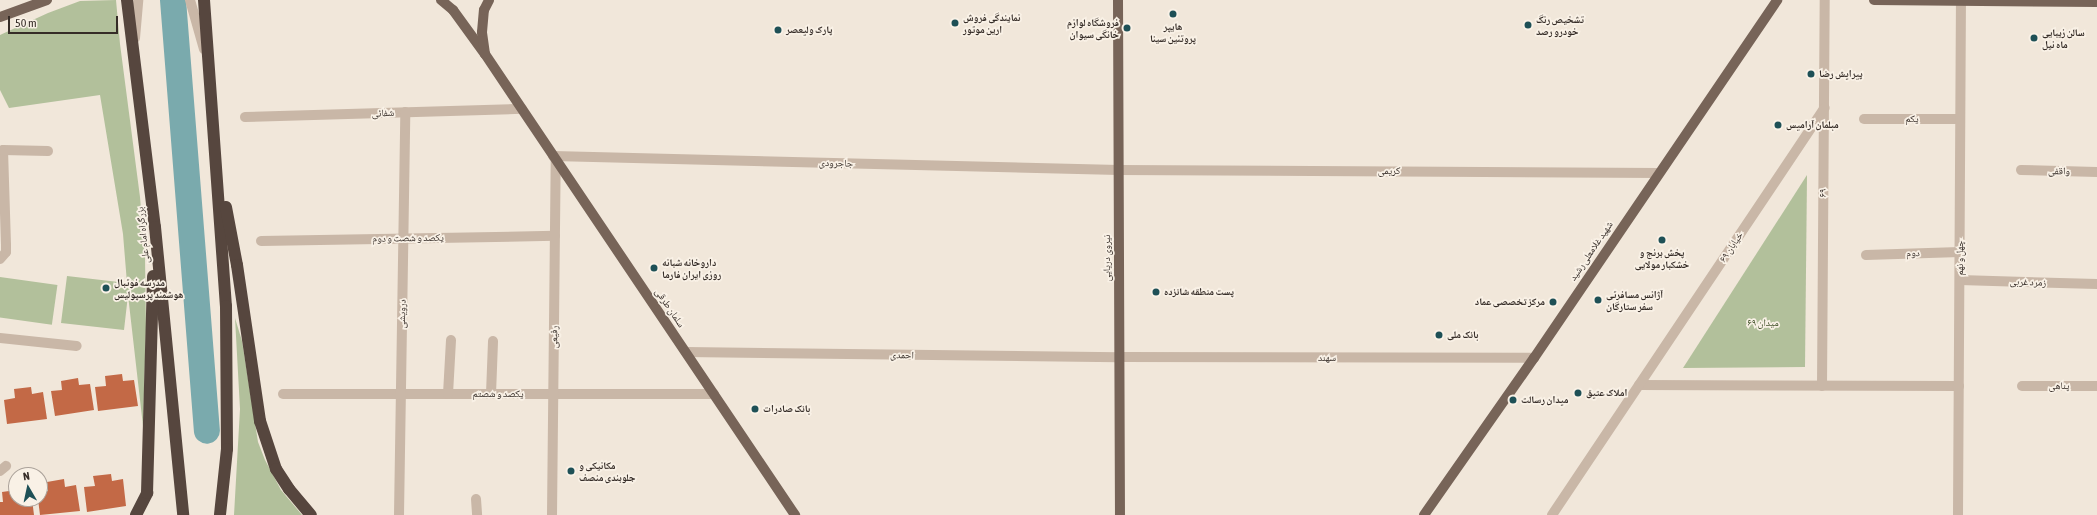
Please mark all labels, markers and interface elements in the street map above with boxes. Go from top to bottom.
scale bar [10,8,120,34]
marker: هایپر پروتئین سینا [1168,9,1178,19]
place label: نمایندگی فروش ارین موتور [963,11,1020,34]
place label: تشخیص رنگ خودرو رصد [1536,13,1584,36]
text: 50 m [15,16,37,30]
place label: فروشگاه لوازم خانگی سیوان [1067,16,1119,40]
marker: نمایندگی فروش ارین موتور [950,18,960,28]
place label: هایپر پروتئین سینا [1150,20,1196,44]
marker: تشخیص رنگ خودرو رصد [1523,20,1533,30]
marker: فروشگاه لوازم خانگی سیوان [1122,23,1132,33]
place label: پارک ولیعصر [786,24,832,36]
marker: پارک ولیعصر [773,25,783,35]
place label: سالن زیبایی ماه نیل [2042,26,2085,50]
marker: سالن زیبایی ماه نیل [2029,33,2039,43]
place label: پیرایش رضا [1819,68,1863,80]
marker: پیرایش رضا [1806,69,1816,79]
street label: شفائی [371,107,395,119]
street label: یکم [1905,113,1919,125]
place label: مبلمان آرامیس [1786,119,1839,131]
marker: مبلمان آرامیس [1773,120,1783,130]
street label: جاجرودی [819,157,853,169]
street label: کریمی [1378,165,1400,177]
street label: واقفی [2048,165,2070,177]
street label: ۶۹ [1817,189,1829,197]
street label: بزرگراه امام علی [134,206,152,264]
street label: شهید غلامعلی رشید [1567,219,1615,283]
street label: خیابان ۶۹ [1717,230,1745,264]
street label: یکصد و شصت و دوم [372,231,444,245]
street label: نیروی دریایی [1101,235,1113,281]
marker: پخش برنج و خشکبار مولایی [1657,235,1667,245]
street label: چهل و نهم [1954,240,1966,276]
place label: پخش برنج و خشکبار مولایی [1635,246,1689,270]
street label: دوم [1906,247,1920,259]
place label: داروخانه شبانه روزی ایران فارما [662,256,721,280]
marker: داروخانه شبانه روزی ایران فارما [649,263,659,273]
street label: زمرد غربی [2009,275,2047,289]
place label: مدرسه فوتبال هوشمند پرسپولیس [114,276,183,300]
marker: مدرسه فوتبال هوشمند پرسپولیس [101,283,111,293]
street label: سلمان طرقی [653,286,687,330]
place label: پست منطقه شانزده [1164,286,1234,298]
marker: پست منطقه شانزده [1151,287,1161,297]
place label: آژانس مسافرتی سفر ستارگان [1606,288,1663,312]
marker: آژانس مسافرتی سفر ستارگان [1593,295,1603,305]
place label: مرکز تخصصی عماد [1475,296,1545,308]
marker: مرکز تخصصی عماد [1548,297,1558,307]
street label: درویشی [396,299,408,329]
park label: میدان ۶۹ [1747,317,1779,329]
street label: رفیعی [548,326,560,348]
place label: بانک ملی [1447,329,1479,341]
marker: بانک ملی [1434,330,1444,340]
street label: احمدی [890,349,914,361]
street label: سهند [1318,352,1336,364]
street label: پناهی [2049,380,2069,392]
place label: املاک عتیق [1586,387,1627,399]
street label: یکصد و شصتم [472,388,524,400]
marker: املاک عتیق [1573,388,1583,398]
place label: میدان رسالت [1521,394,1568,406]
marker: میدان رسالت [1508,395,1518,405]
place label: بانک صادرات [763,403,810,415]
marker: بانک صادرات [750,404,760,414]
place label: مکانیکی و جلوبندی منصف [579,459,635,482]
marker: مکانیکی و جلوبندی منصف [566,466,576,476]
north arrow [8,467,48,507]
text: N [22,470,30,483]

